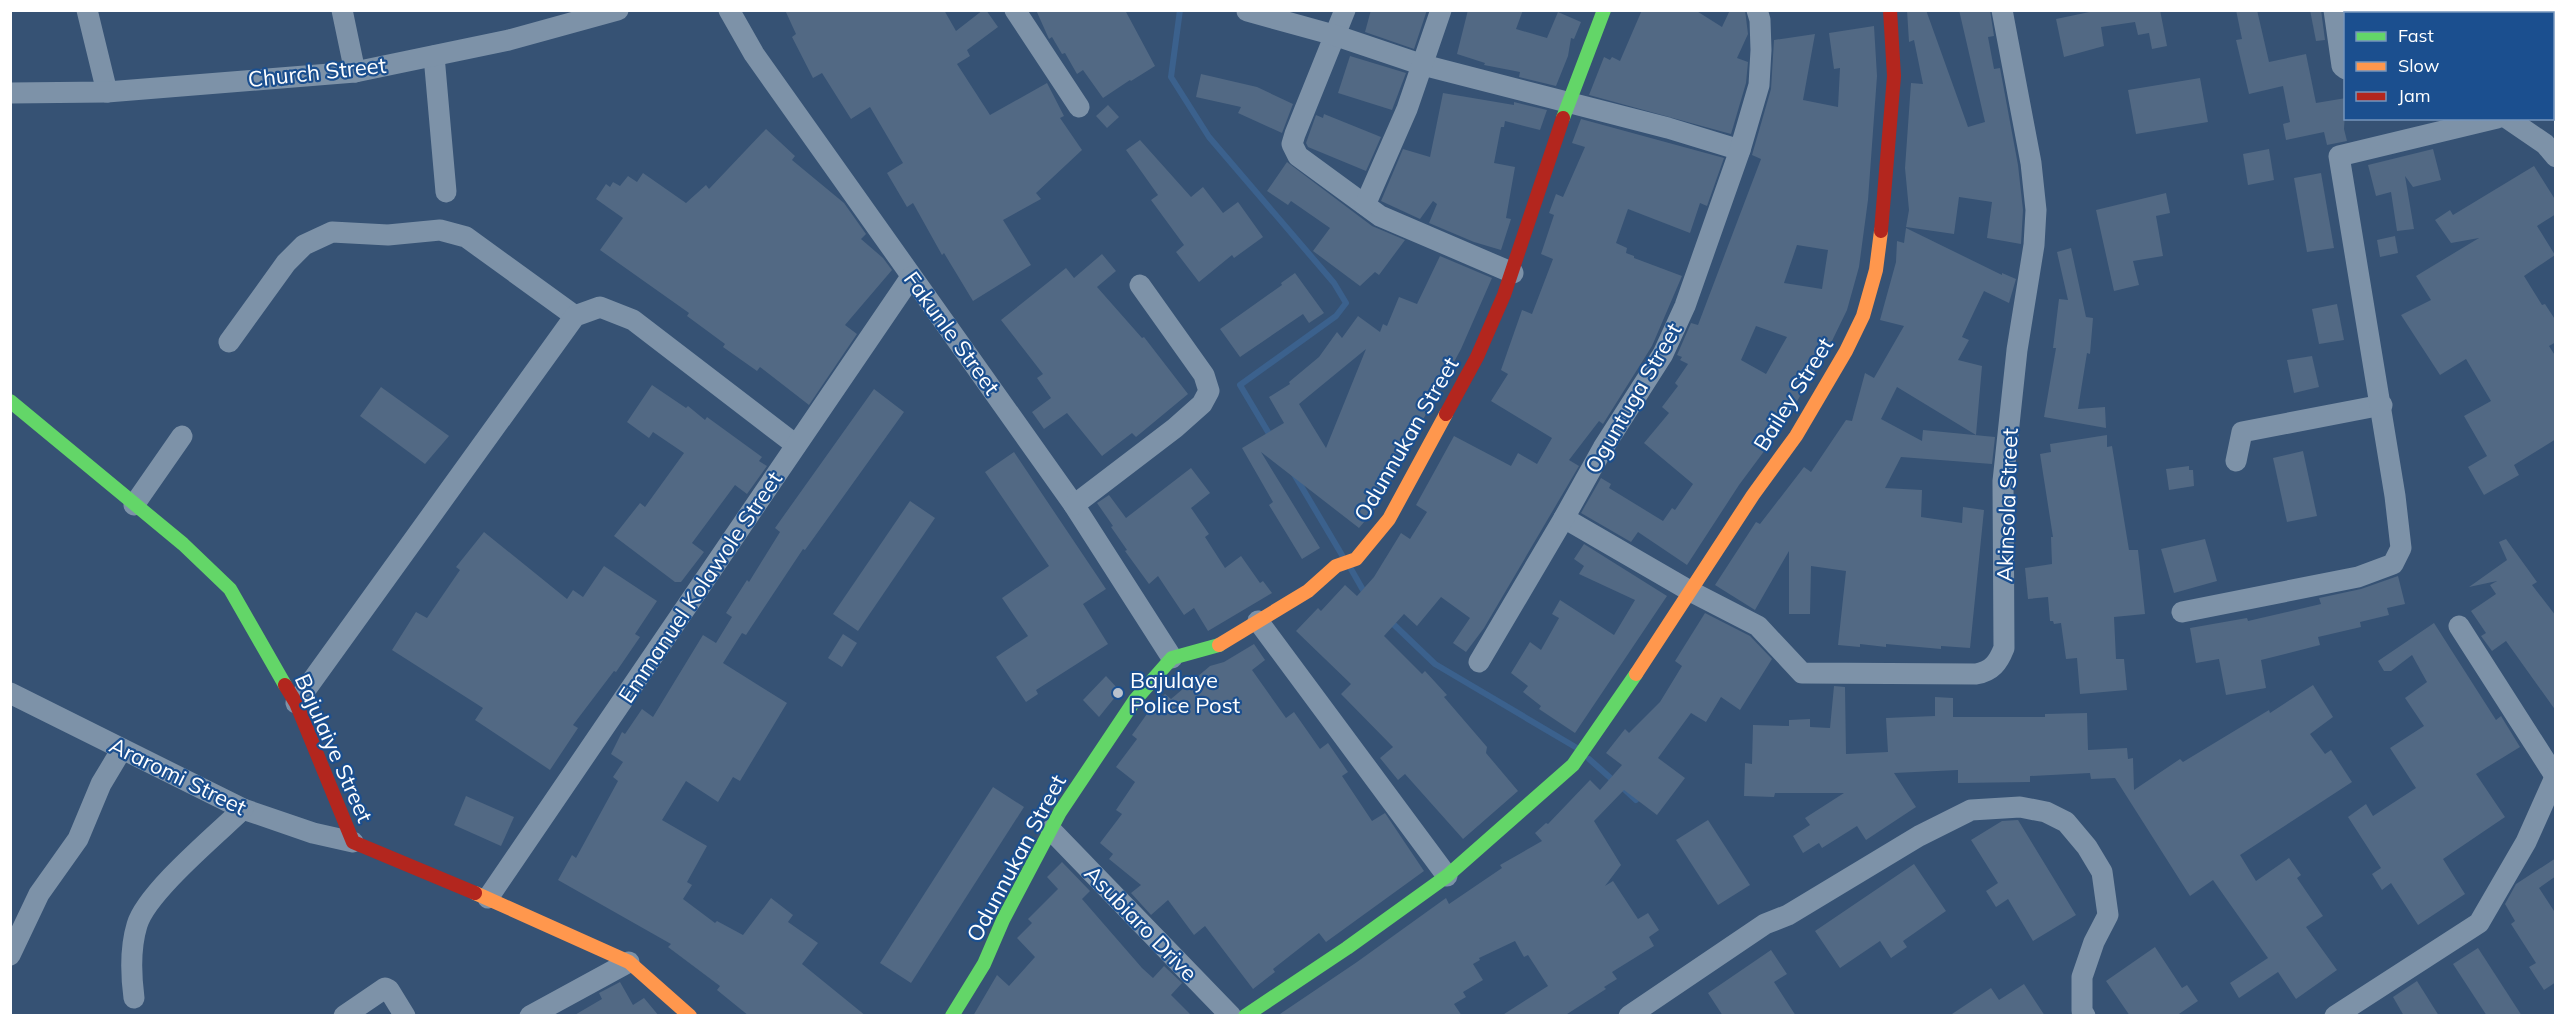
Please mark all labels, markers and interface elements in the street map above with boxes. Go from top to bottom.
legend [2344,12,2554,120]
text: Fast [2398,24,2434,47]
street label: Church Street [246,51,388,93]
text: Slow [2398,54,2440,77]
text: Jam [2398,84,2431,107]
street label: Fakunle Street [898,266,1006,400]
street label: Oguntuga Street [1579,317,1688,478]
street label: Bailey Street [1747,332,1839,456]
street label: Odunnukan Street [1348,352,1465,526]
street label: Akinsola Street [1990,427,2024,583]
street label: Emmanuel Kolawole Street [612,466,788,708]
place label: Bajulaye Police Post [1130,666,1240,719]
street label: Bajulaiye Street [289,669,379,827]
marker: Bajulaye Police Post [1111,686,1125,700]
street label: Araromi Street [105,731,251,821]
street label: Odunnukan Street [960,769,1072,946]
street label: Asubiaro Drive [1079,859,1203,987]

